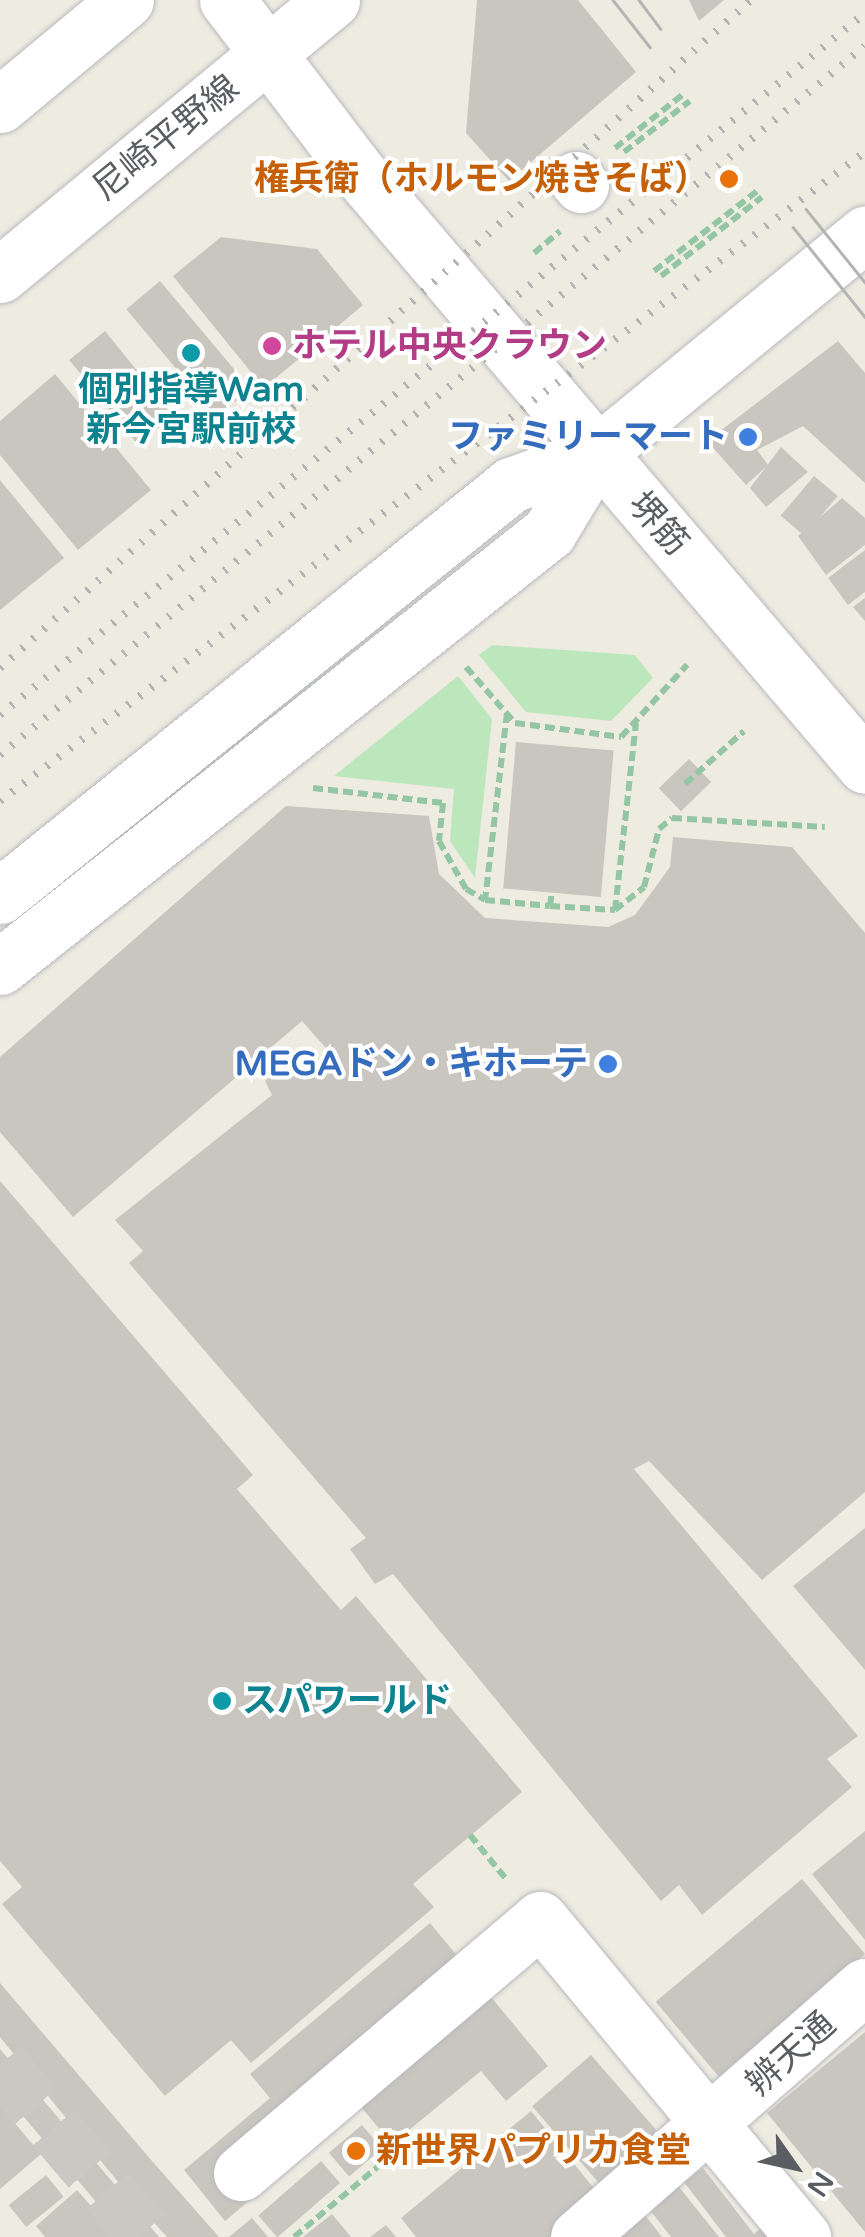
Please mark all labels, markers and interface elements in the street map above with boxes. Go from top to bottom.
street label: 尼崎平野線 [85,67,247,209]
place label: 権兵衛（ホルモン焼きそば） [254,158,709,200]
marker: 権兵衛（ホルモン焼きそば） [718,168,740,190]
place label: ホテル中央クラウン [292,325,607,367]
marker: ホテル中央クラウン [261,335,283,357]
marker: 個別指導Wam 新今宮駅前校 [180,342,202,364]
place label: 個別指導Wam 新今宮駅前校 [78,369,304,451]
place label: ファミリーマート [448,416,728,458]
marker: ファミリーマート [737,426,759,448]
street label: 堺筋 [619,484,697,564]
place label: MEGAドン・キホーテ [235,1043,588,1085]
marker: MEGAドン・キホーテ [597,1053,619,1075]
place label: スパワールド [242,1680,452,1722]
marker: スパワールド [211,1690,233,1712]
street label: 辨天通 [738,2003,844,2105]
north arrow [745,2117,845,2217]
place label: 新世界パプリカ食堂 [376,2130,691,2172]
marker: 新世界パプリカ食堂 [345,2140,367,2162]
text: N [799,2165,840,2203]

